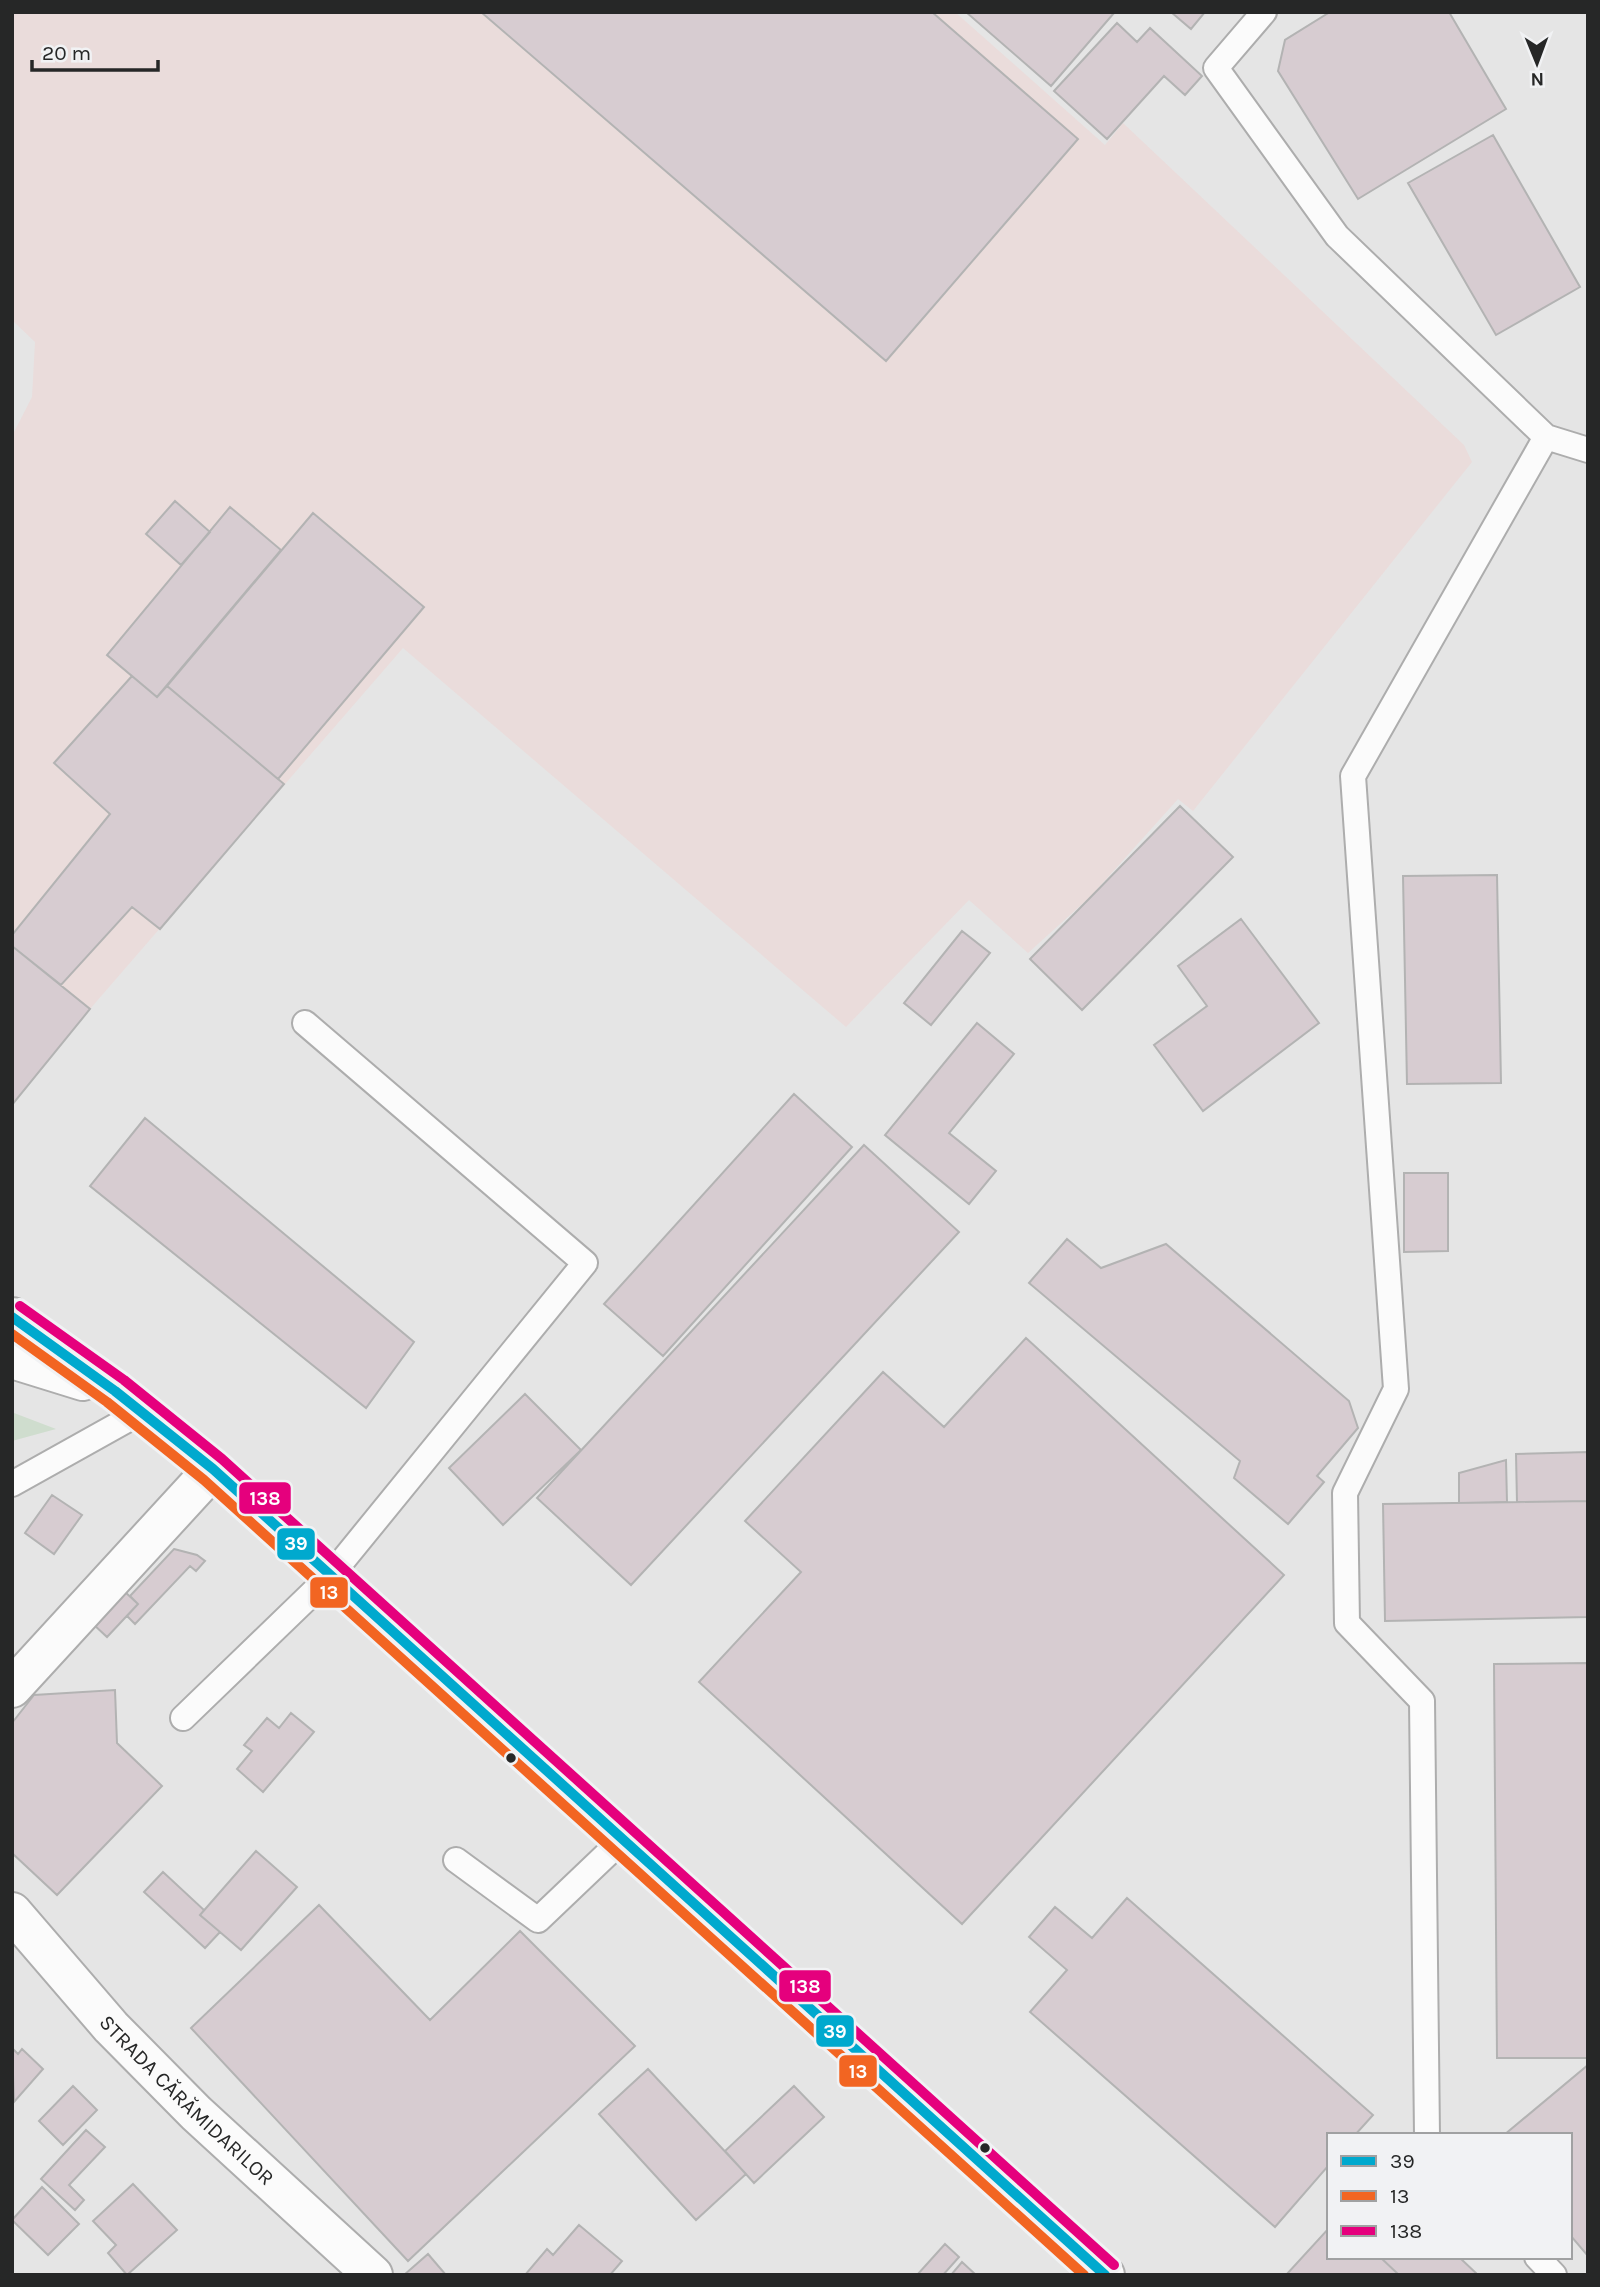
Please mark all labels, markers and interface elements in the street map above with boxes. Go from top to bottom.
scale bar [32,28,158,72]
north arrow [1502,28,1572,98]
text: 20 m [42,41,91,65]
text: N [1530,68,1544,90]
line badge: 138 [238,1481,292,1515]
text: 138 [250,1488,280,1510]
line badge: 39 [276,1527,316,1561]
text: 39 [284,1533,308,1555]
line badge: 13 [309,1576,349,1609]
text: 13 [320,1582,338,1604]
unlabelled marker [504,1751,518,1765]
line badge: 138 [778,1969,832,2003]
text: 138 [790,1976,820,1998]
street label: STRADA CĂRĂMIDARILOR [94,2010,279,2190]
line badge: 39 [815,2014,855,2048]
text: 39 [823,2021,847,2043]
line badge: 13 [838,2054,878,2088]
text: 13 [849,2061,867,2083]
legend [1327,2133,1572,2259]
unlabelled marker [978,2141,992,2155]
text: 39 [1390,2149,1415,2173]
text: 13 [1390,2184,1409,2208]
text: 138 [1390,2219,1422,2243]

